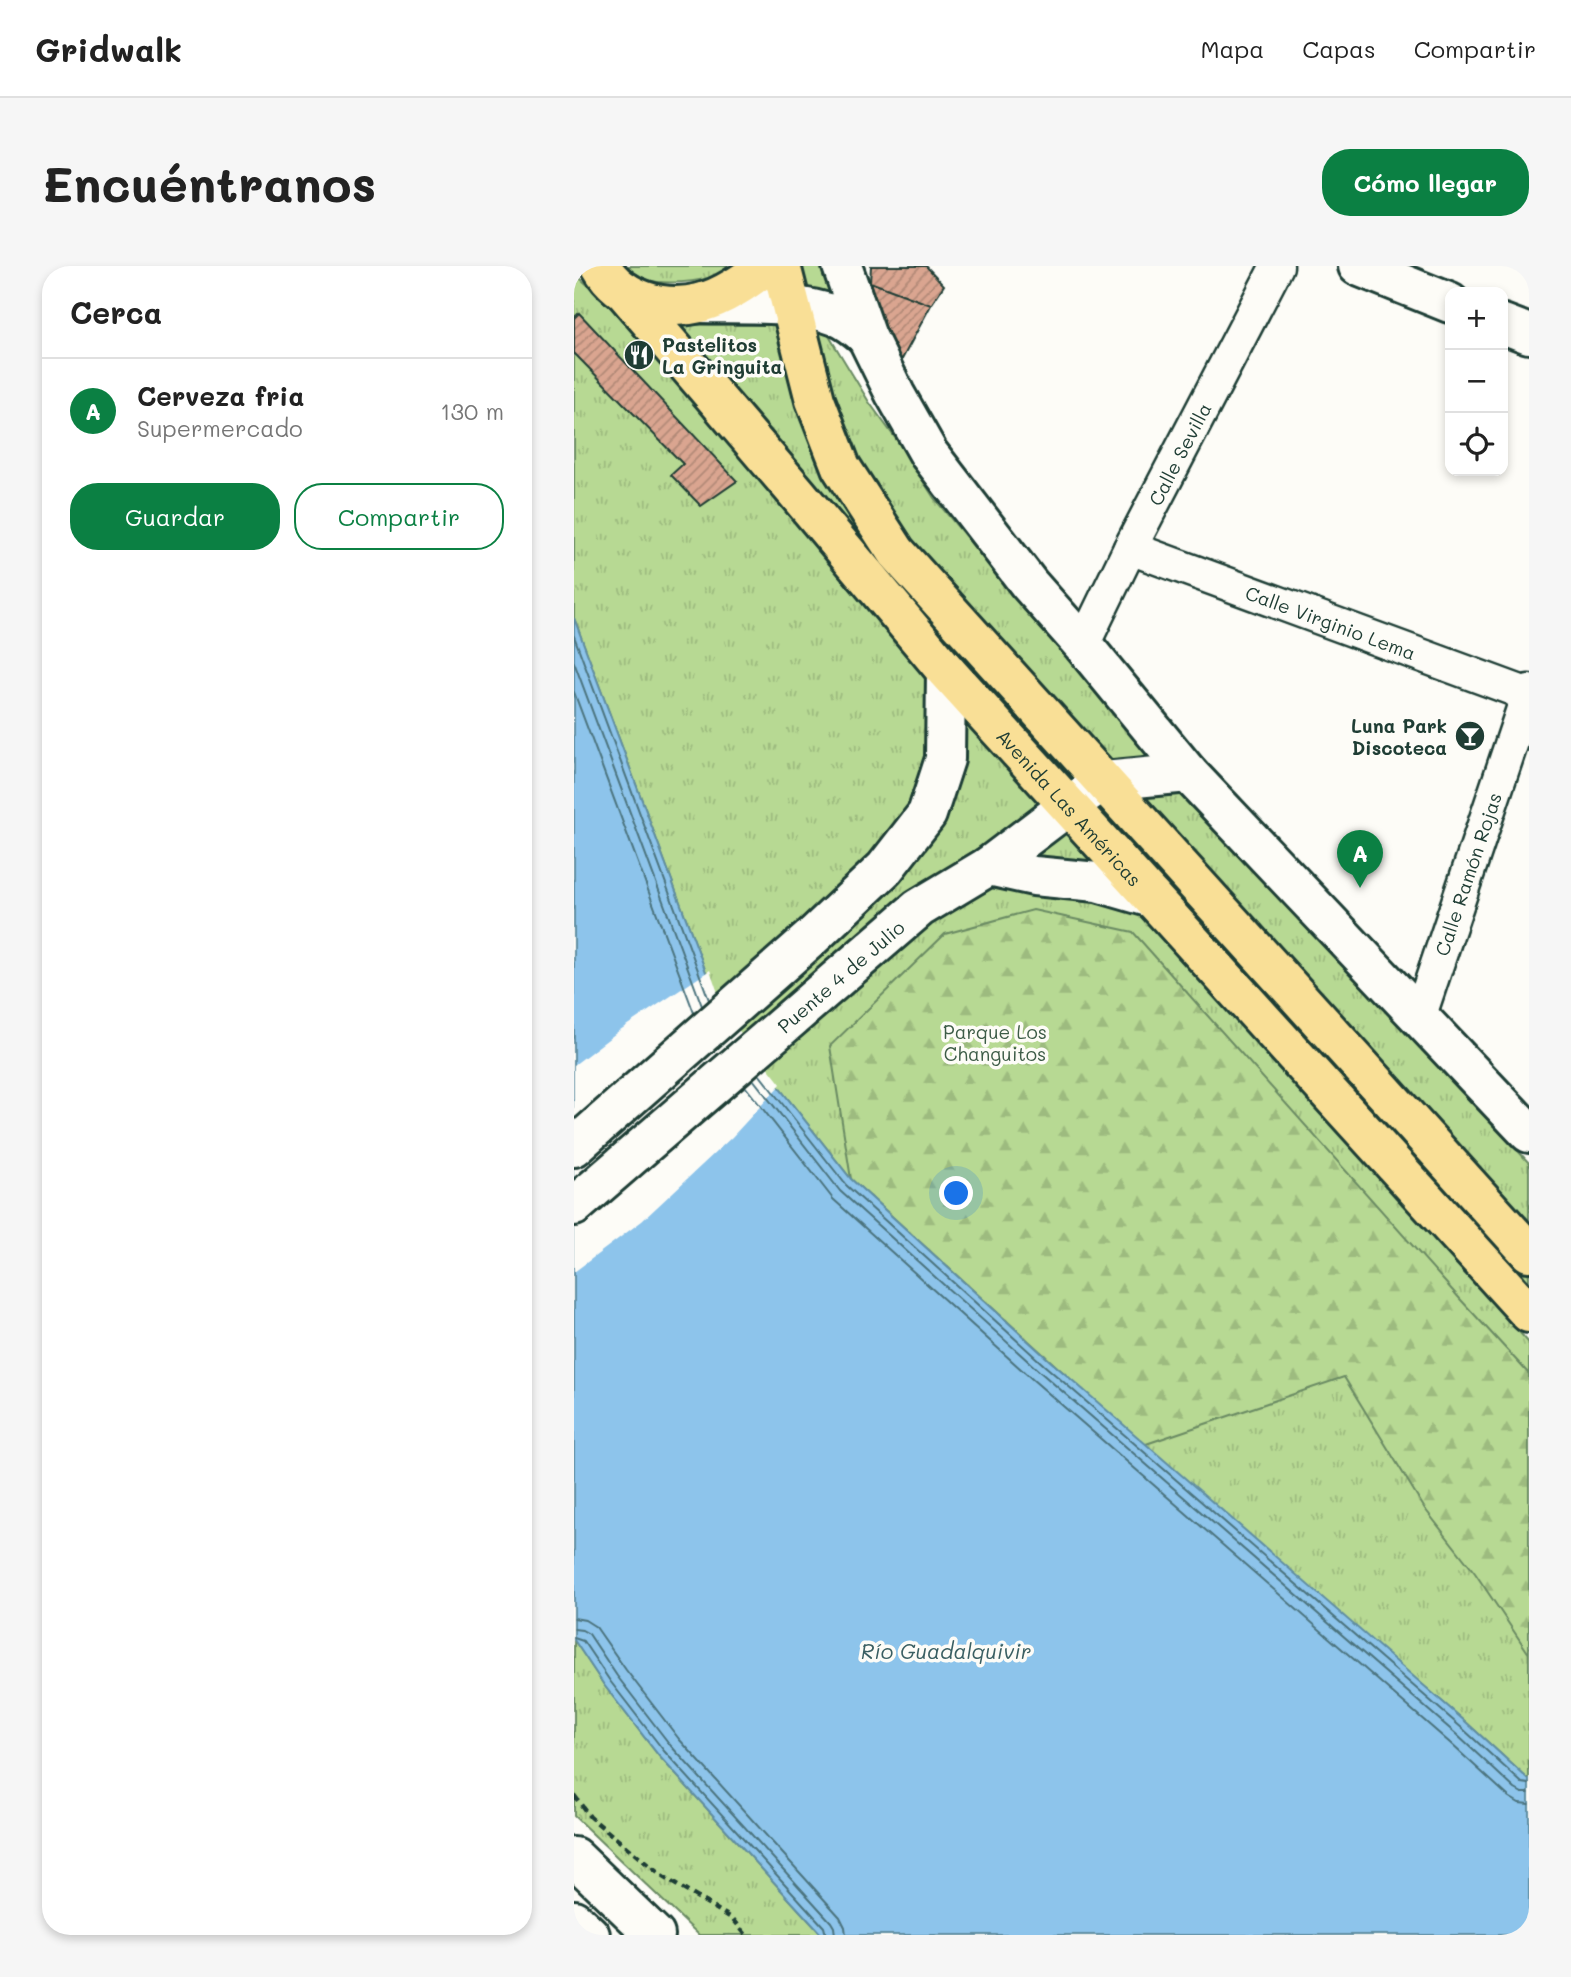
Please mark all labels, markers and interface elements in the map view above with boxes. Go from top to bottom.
text: Gridwalk [35,27,182,70]
text: Mapa [1200,33,1264,64]
text: Capas [1302,33,1376,64]
text: Compartir [1414,33,1536,64]
button: Cómo llegar [1322,149,1529,216]
text: Encuéntranos [42,151,376,214]
map controls [1445,287,1508,476]
button: + [1445,287,1508,350]
text: Cerca [70,292,162,332]
place label: Pastelitos La Gringuita [662,332,782,379]
restaurant icon: Pastelitos La Gringuita [622,338,656,372]
button: − [1445,350,1508,413]
text: Cerveza fria [137,379,304,413]
text: A [85,396,101,426]
text: 130 m [440,396,504,426]
street label: Calle Sevilla [1142,398,1216,510]
text: Supermercado [137,413,303,443]
button: locate [1445,413,1508,476]
button: Guardar [70,483,280,550]
button: Compartir [294,483,504,550]
street label: Calle Virginio Lema [1242,579,1419,665]
place label: Luna Park Discoteca [1351,713,1447,760]
bar icon: Luna Park Discoteca [1453,719,1487,753]
street label: Avenida Las Américas [992,723,1148,891]
street label: Calle Ramón Rojas [1428,789,1507,959]
pin: A [1337,830,1383,888]
street label: Puente 4 de Julio [772,914,909,1038]
park label: Parque Los Changuitos [943,1019,1047,1066]
your location [939,1176,973,1210]
water label: Río Guadalquivir [861,1637,1031,1664]

